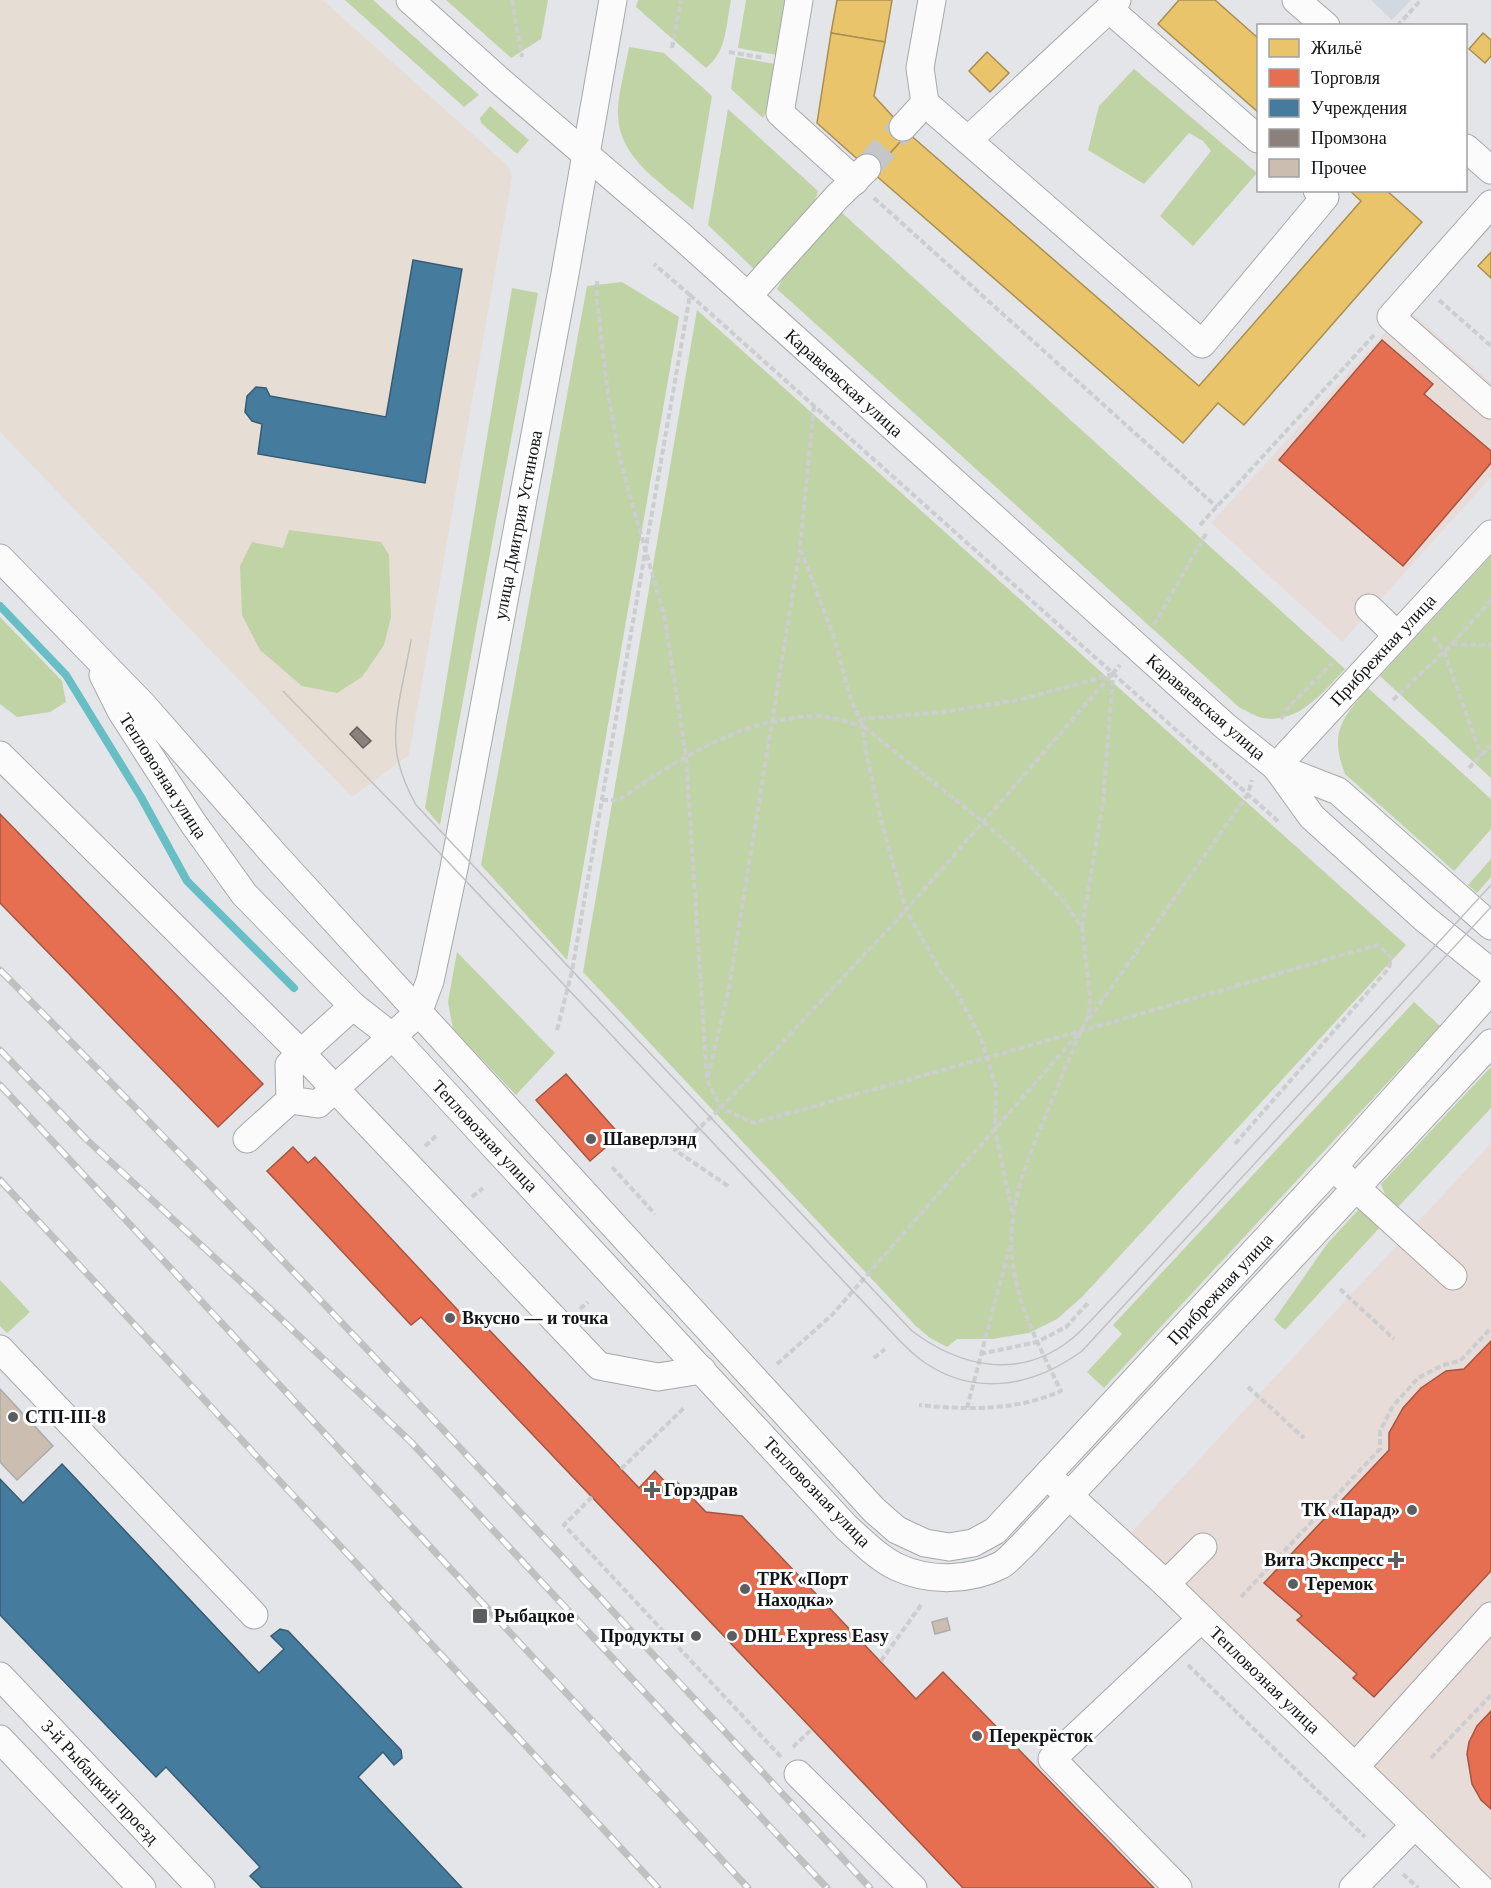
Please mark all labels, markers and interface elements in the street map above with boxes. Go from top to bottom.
legend [1257,24,1467,192]
text: Жильё [1311,38,1362,58]
text: Торговля [1311,68,1380,88]
text: Учреждения [1311,98,1407,118]
text: Промзона [1311,128,1387,148]
text: Прочее [1311,158,1367,178]
street label: Караваевская улица [781,325,907,441]
street label: улица Дмитрия Устинова [490,429,546,621]
street label: Прибрежная улица [1326,590,1440,710]
street label: Караваевская улица [1142,650,1270,764]
street label: Тепловозная улица [115,710,211,842]
street label: Тепловозная улица [428,1076,542,1196]
place label: Шаверлэнд [603,1129,696,1149]
marker: Шаверлэнд [584,1132,598,1146]
street label: Прибрежная улица [1163,1229,1277,1349]
place label: Вкусно — и точка [462,1308,608,1328]
marker: Вкусно — и точка [443,1311,457,1325]
place label: СТП-III-8 [25,1407,106,1427]
marker: СТП-III-8 [6,1410,20,1424]
street label: Тепловозная улица [759,1433,875,1551]
place label: Горздрав [664,1480,738,1500]
marker: Горздрав [645,1483,659,1497]
place label: ТК «Парад» [1301,1500,1400,1520]
marker: ТК «Парад» [1405,1503,1419,1517]
place label: Вита Экспресс [1264,1550,1384,1570]
marker: Вита Экспресс [1389,1553,1403,1567]
place label: ТРК «Порт Находка» [757,1569,848,1610]
place label: Теремок [1305,1574,1374,1594]
marker: Теремок [1286,1577,1300,1591]
marker: ТРК «Порт Находка» [738,1582,752,1596]
place label: Рыбацкое [494,1606,575,1626]
marker: Рыбацкое [471,1607,489,1625]
street label: Тепловозная улица [1206,1622,1324,1738]
place label: Продукты [600,1626,684,1646]
place label: DHL Express Easy [744,1626,889,1646]
marker: Продукты [689,1629,703,1643]
marker: DHL Express Easy [725,1629,739,1643]
street label: 3-й Рыбацкий проезд [37,1716,163,1848]
place label: Перекрёсток [989,1726,1094,1746]
marker: Перекрёсток [970,1729,984,1743]

